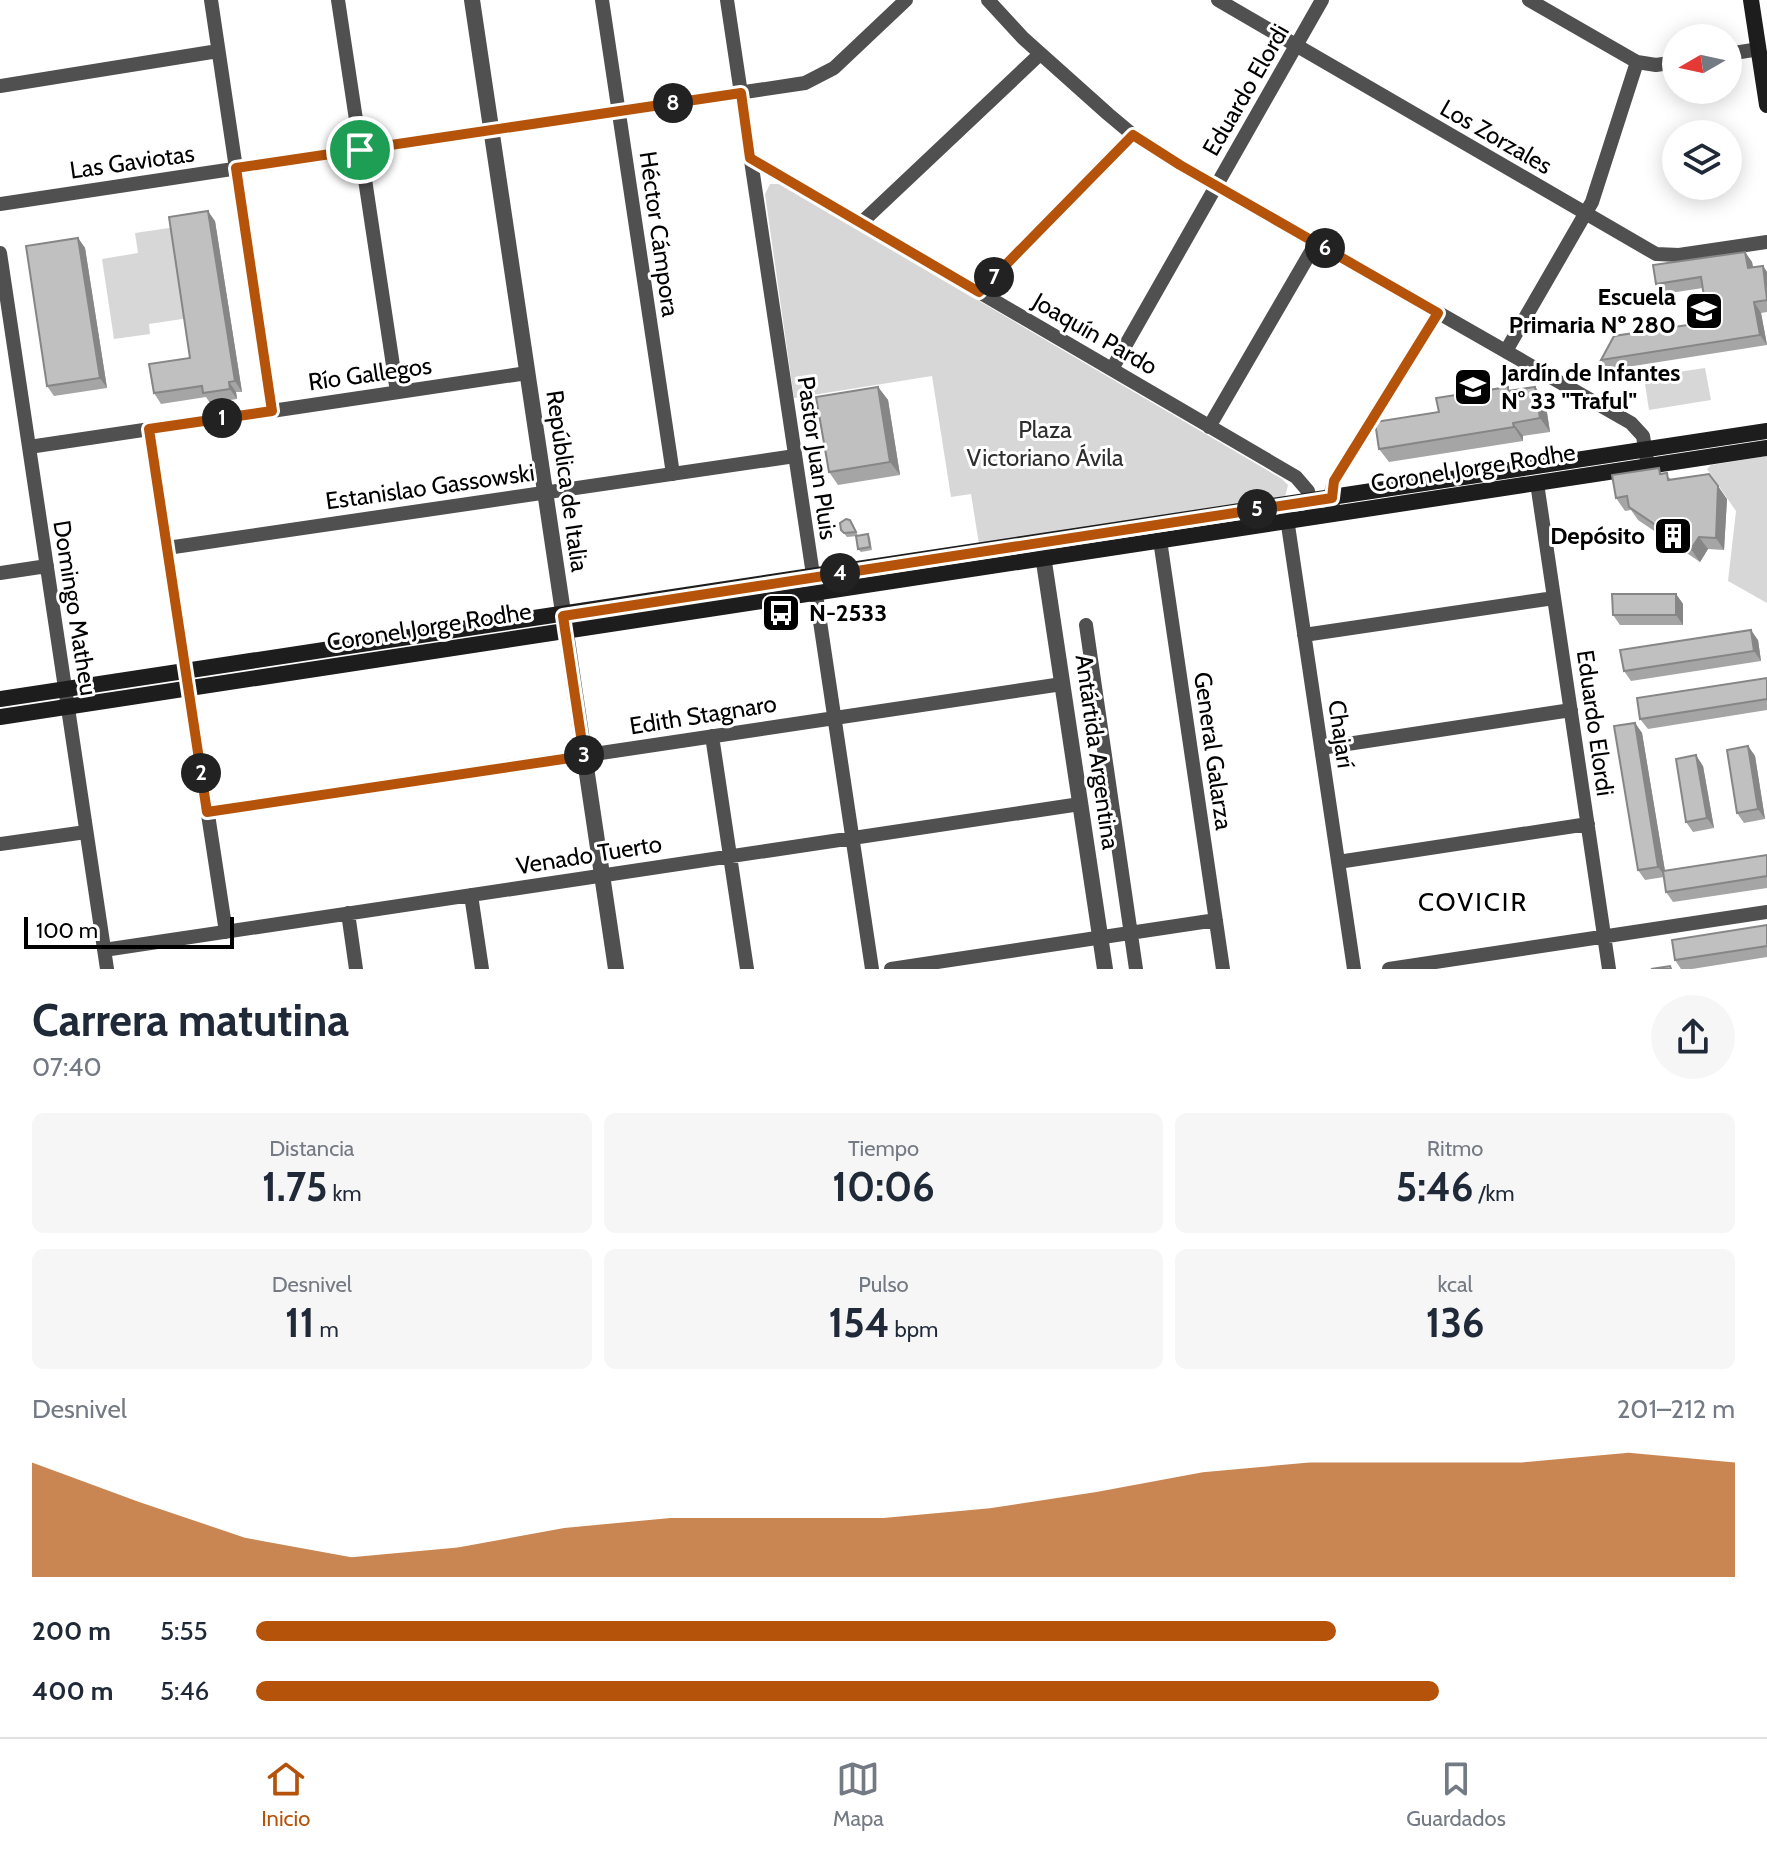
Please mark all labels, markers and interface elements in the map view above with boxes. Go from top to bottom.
street label: Eduardo Elordi [1196,19,1295,161]
north arrow [1662,24,1742,104]
map controls [1662,24,1742,200]
pin: 8 [653,83,693,123]
text: 8 [666,89,680,116]
street label: Los Zorzales [1435,93,1557,180]
pin [326,116,394,184]
button: layers [1662,120,1742,200]
icon: arrive [338,128,382,172]
street label: Las Gaviotas [68,138,196,185]
street label: Héctor Cámpora [634,149,686,319]
pin: 6 [1305,228,1345,268]
text: 6 [1319,234,1331,261]
pin: 7 [974,257,1014,297]
text: 7 [988,263,1000,290]
place label: Escuela Primaria Nº 280 [1509,282,1676,339]
street label: Joaquín Pardo [1027,286,1163,381]
school or university icon: Escuela Primaria Nº 280 [1683,290,1725,332]
street label: Río Gallegos [306,350,434,397]
place label: Jardín de Infantes N° 33 "Traful" [1500,358,1680,415]
school or university icon: Jardín de Infantes N° 33 "Traful" [1452,366,1494,408]
street label: Pastor Juan Pluis [792,374,843,542]
street label: República de Italia [540,388,595,574]
pin: 1 [202,398,242,438]
text: 1 [218,404,226,431]
park label: Plaza Victoriano Ávila [966,415,1124,472]
street label: Coronel Jorge Rodhe [1369,437,1577,498]
street label: Estanislao Gassowski [324,457,536,516]
pin: 5 [1237,489,1277,529]
text: 5 [1251,495,1263,522]
building icon: Depósito [1652,515,1694,557]
street label: Domingo Matheu [47,518,104,698]
place label: Depósito [1550,521,1645,550]
pin: 4 [820,553,860,593]
text: 4 [833,559,847,586]
bus stop icon: N-2533 [760,592,802,634]
street label: Coronel Jorge Rodhe [325,596,533,657]
place label: N-2533 [809,598,887,627]
street label: Eduardo Elordi [1571,648,1620,798]
street label: Antártida Argentina [1069,653,1126,852]
street label: General Galarza [1188,670,1239,832]
street label: Edith Stagnaro [627,689,779,740]
street label: Chajarí [1322,698,1361,770]
pin: 3 [564,735,604,775]
text: 3 [578,741,590,768]
pin: 2 [181,753,221,793]
text: 2 [195,759,207,786]
street label: Venado Tuerto [514,829,664,880]
district label: COVICIR [1418,886,1528,918]
scale bar [24,913,234,949]
text: 100 m [36,917,98,944]
text: Carrera matutina [32,994,349,1047]
button: share [1651,995,1735,1079]
text: 07:40 [32,1051,102,1083]
text: Distancia [269,1135,354,1162]
text: Tiempo [848,1135,919,1162]
text: Ritmo [1427,1135,1483,1162]
text: 1.75 [262,1162,328,1211]
text: 10:06 [832,1162,935,1211]
text: 5:46 [1396,1162,1473,1211]
text: km [328,1180,362,1207]
text: /km [1473,1180,1515,1207]
text: Desnivel [272,1271,352,1298]
text: Pulso [858,1271,909,1298]
text: kcal [1438,1271,1473,1298]
text: 11 [285,1298,314,1347]
text: 154 [829,1298,890,1347]
text: 136 [1426,1298,1485,1347]
text: m [314,1316,339,1343]
text: bpm [890,1316,938,1343]
text: Desnivel [32,1393,127,1425]
text: 201–212 m [1617,1393,1735,1425]
text: 200 m [32,1615,111,1647]
text: 5:55 [160,1615,208,1647]
text: 400 m [32,1675,113,1707]
text: 5:46 [160,1675,209,1707]
tab: Inicio [261,1757,310,1832]
tab: Mapa [833,1757,884,1832]
tab: Guardados [1406,1757,1506,1832]

